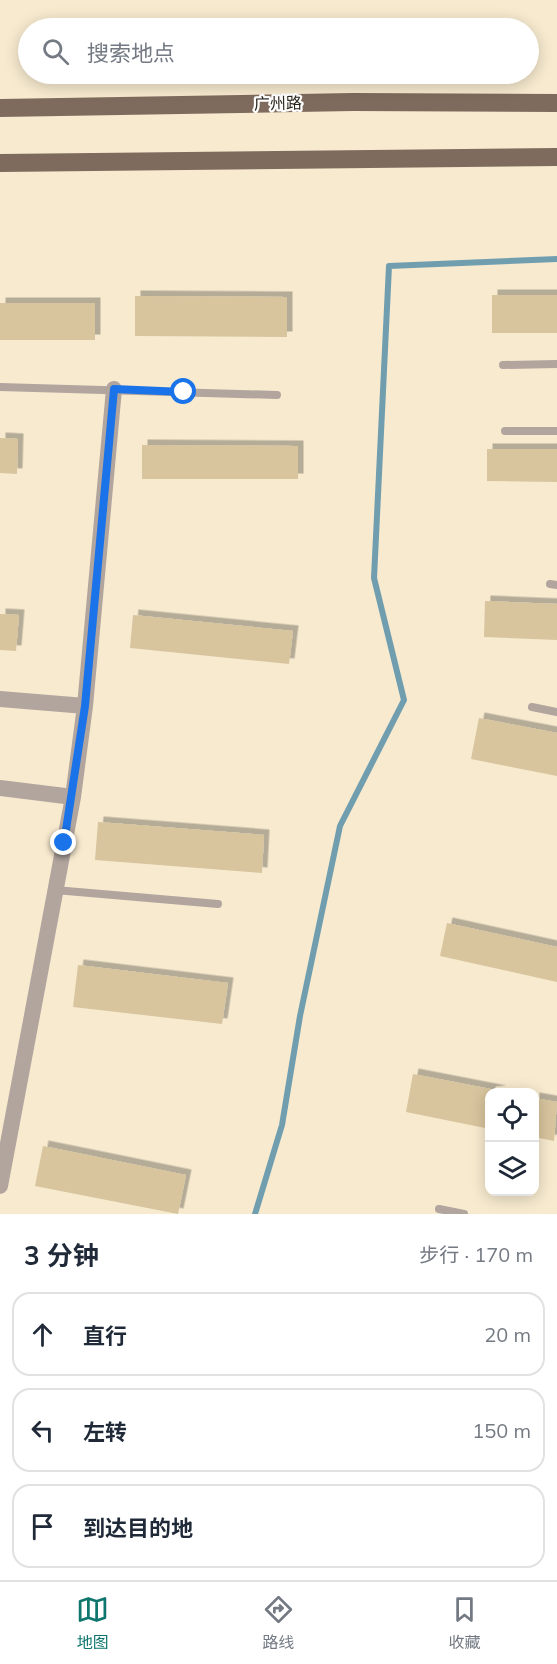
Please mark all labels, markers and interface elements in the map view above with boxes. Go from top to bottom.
search box [18,18,539,84]
icon: search [39,35,72,68]
text: 搜索地点 [87,39,175,67]
street label: 广州路 [254,93,302,113]
route start [170,378,196,404]
route end [50,829,76,855]
map controls [485,1088,539,1196]
button: locate [485,1088,539,1142]
button: layers [485,1142,539,1196]
text: 3 分钟 [24,1239,99,1272]
text: 步行 · 170 m [419,1242,533,1267]
icon: ahead [26,1318,59,1351]
text: 直行 [83,1322,127,1350]
text: 20 m [484,1322,531,1347]
icon: left [26,1414,59,1447]
text: 左转 [83,1418,127,1446]
text: 150 m [472,1418,531,1443]
icon: arrive [26,1510,59,1543]
text: 到达目的地 [83,1514,193,1542]
tab: 地图 [76,1593,109,1653]
tab: 路线 [262,1593,295,1653]
tab: 收藏 [448,1593,481,1653]

